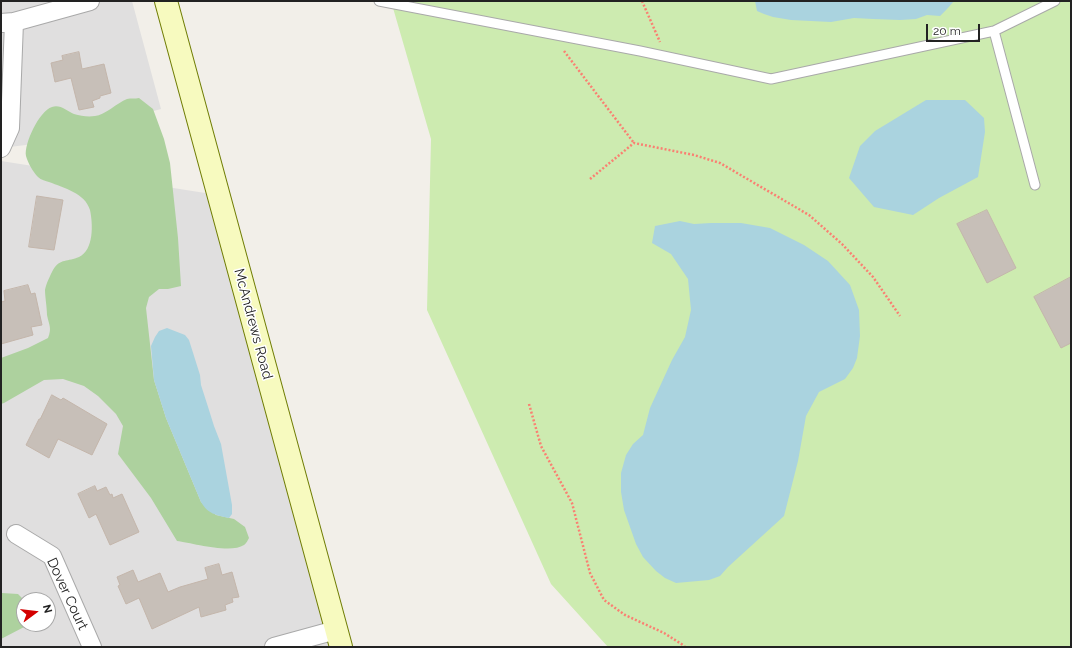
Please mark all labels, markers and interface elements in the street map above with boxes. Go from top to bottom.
scale bar [928,16,982,42]
text: 20 m [933,24,961,38]
street label: McAndrews Road [230,267,276,381]
street label: Dover Court [43,555,91,633]
north arrow [16,592,56,632]
text: N [40,603,54,615]

